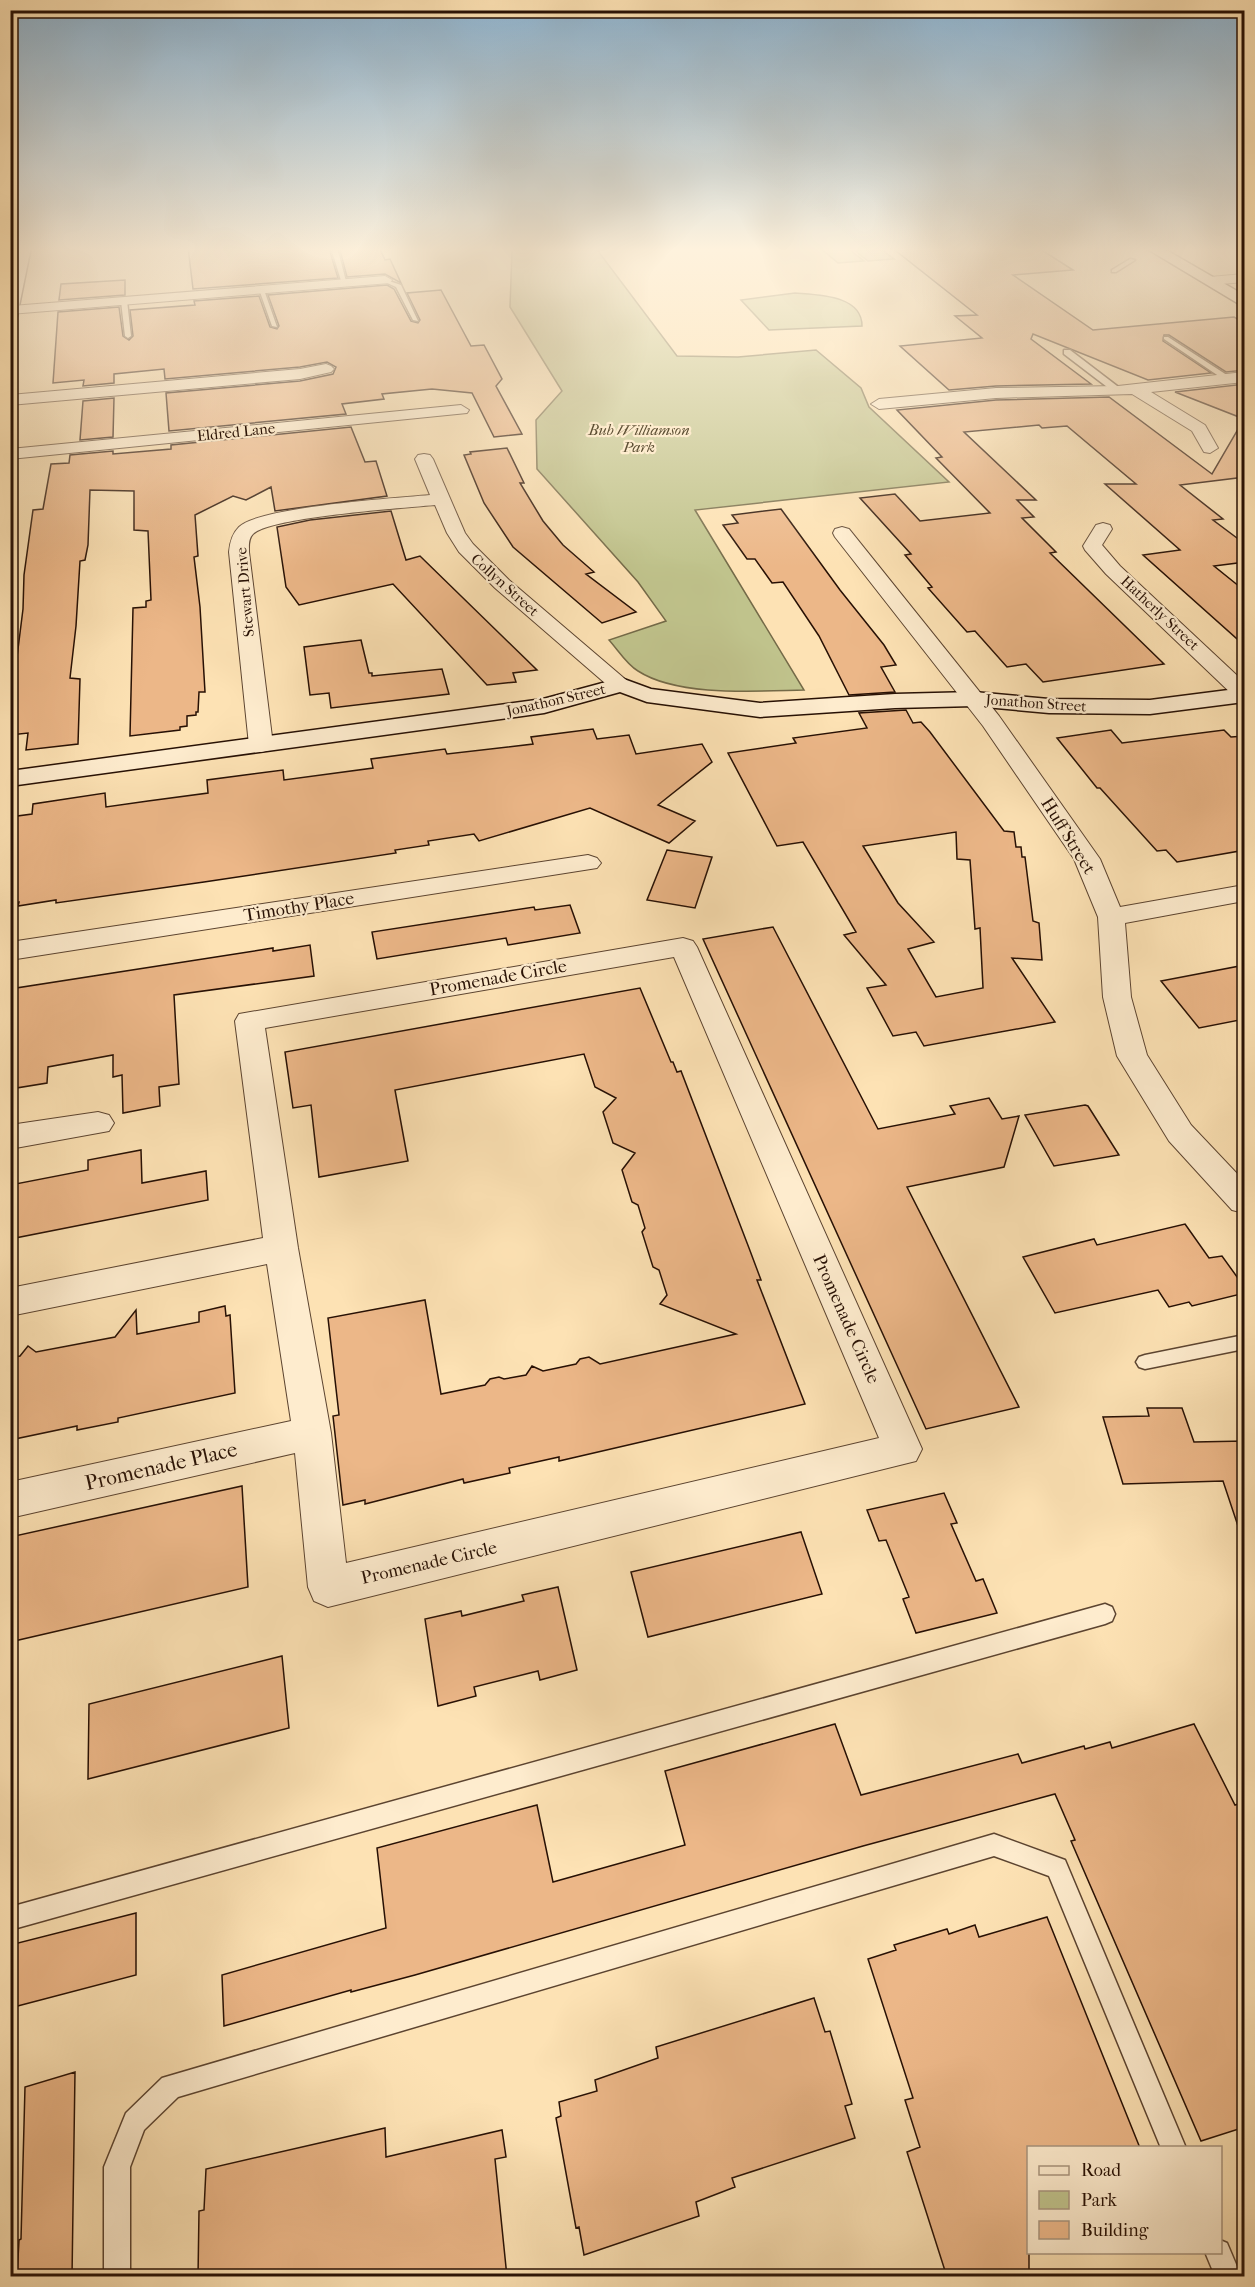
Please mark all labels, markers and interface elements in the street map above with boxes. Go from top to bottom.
street label: Eldred Lane [196,419,277,445]
park label: Bub Williamson Park [587,421,690,456]
street label: Stewart Drive [232,546,258,638]
street label: Collyn Street [467,550,543,621]
street label: Hatherly Street [1117,572,1203,654]
street label: Jonathon Street [504,680,608,720]
street label: Jonathon Street [984,690,1088,716]
street label: Huff Street [1036,794,1100,879]
street label: Timothy Place [242,888,356,926]
street label: Promenade Circle [428,956,568,1000]
street label: Promenade Circle [808,1251,884,1387]
street label: Promenade Place [82,1437,240,1495]
street label: Promenade Circle [359,1537,499,1589]
legend [1027,2146,1222,2254]
text: Road [1081,2160,1121,2181]
text: Park [1081,2190,1118,2211]
text: Building [1081,2220,1149,2241]

